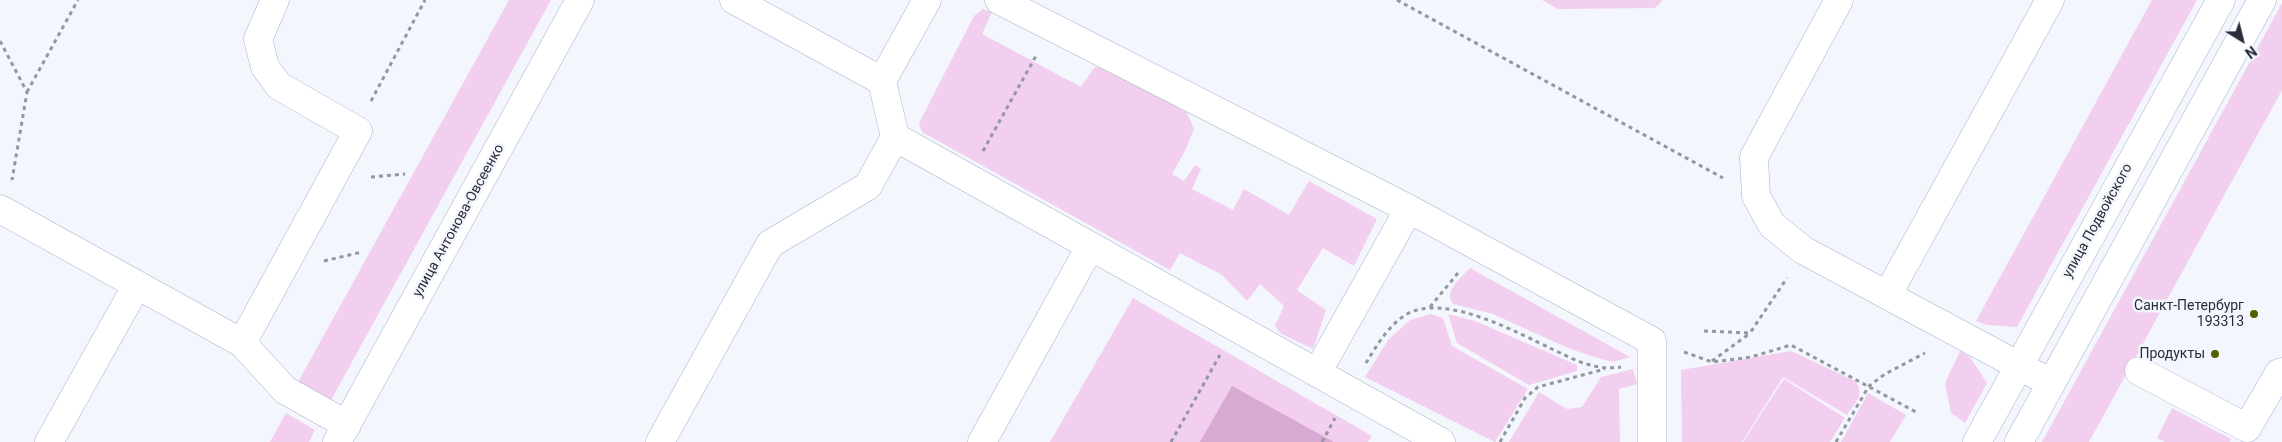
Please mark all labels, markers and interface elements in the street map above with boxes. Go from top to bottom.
north arrow [2217,15,2267,65]
text: N [2242,43,2260,62]
street label: улица Антонова-Овсеенко [410,142,508,300]
street label: улица Подвойского [2060,161,2136,281]
place label: Санкт-Петербург 193313 [2134,298,2244,331]
marker: Санкт-Петербург 193313 [2248,308,2260,320]
place label: Продукты [2139,346,2205,362]
marker: Продукты [2209,348,2221,360]

